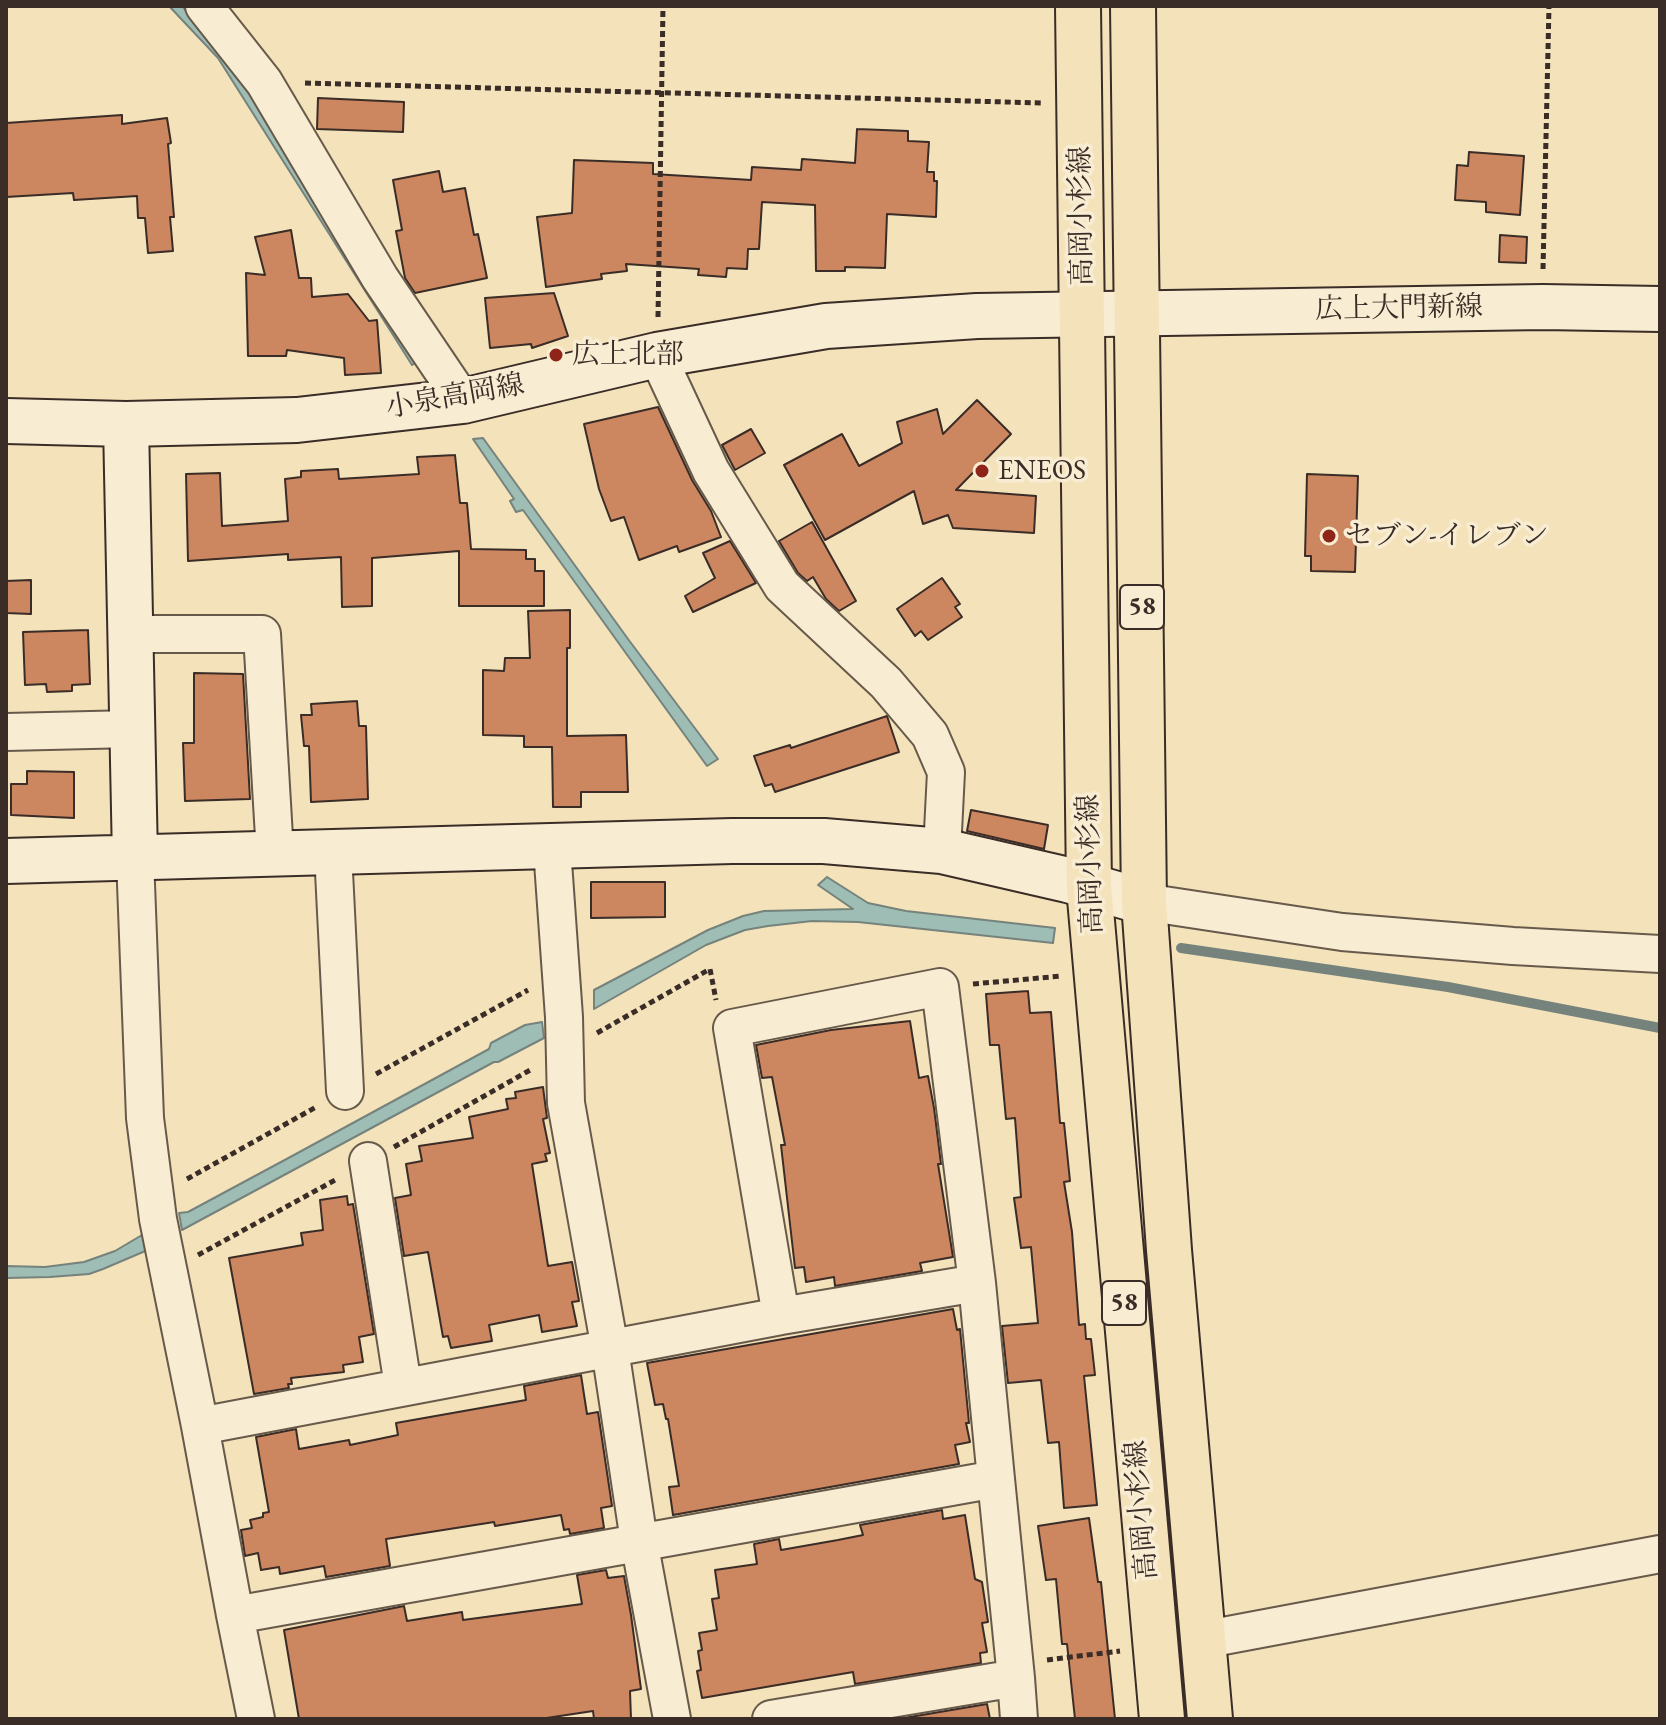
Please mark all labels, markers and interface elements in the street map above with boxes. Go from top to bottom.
street label: 高岡小杉線 [1064,146,1100,286]
street label: 広上大門新線 [1315,291,1483,327]
place label: 広上北部 [572,338,684,372]
marker: 広上北部 [547,346,565,364]
street label: 小泉高岡線 [383,368,527,426]
place label: ENEOS [998,454,1086,488]
marker: ENEOS [973,462,991,480]
place label: セブン-イレブン [1345,519,1549,553]
marker: セブン-イレブン [1320,527,1338,545]
road number: 58 [1120,585,1164,629]
street label: 高岡小杉線 [1072,793,1110,935]
road number: 58 [1102,1281,1146,1325]
street label: 高岡小杉線 [1119,1439,1165,1581]

